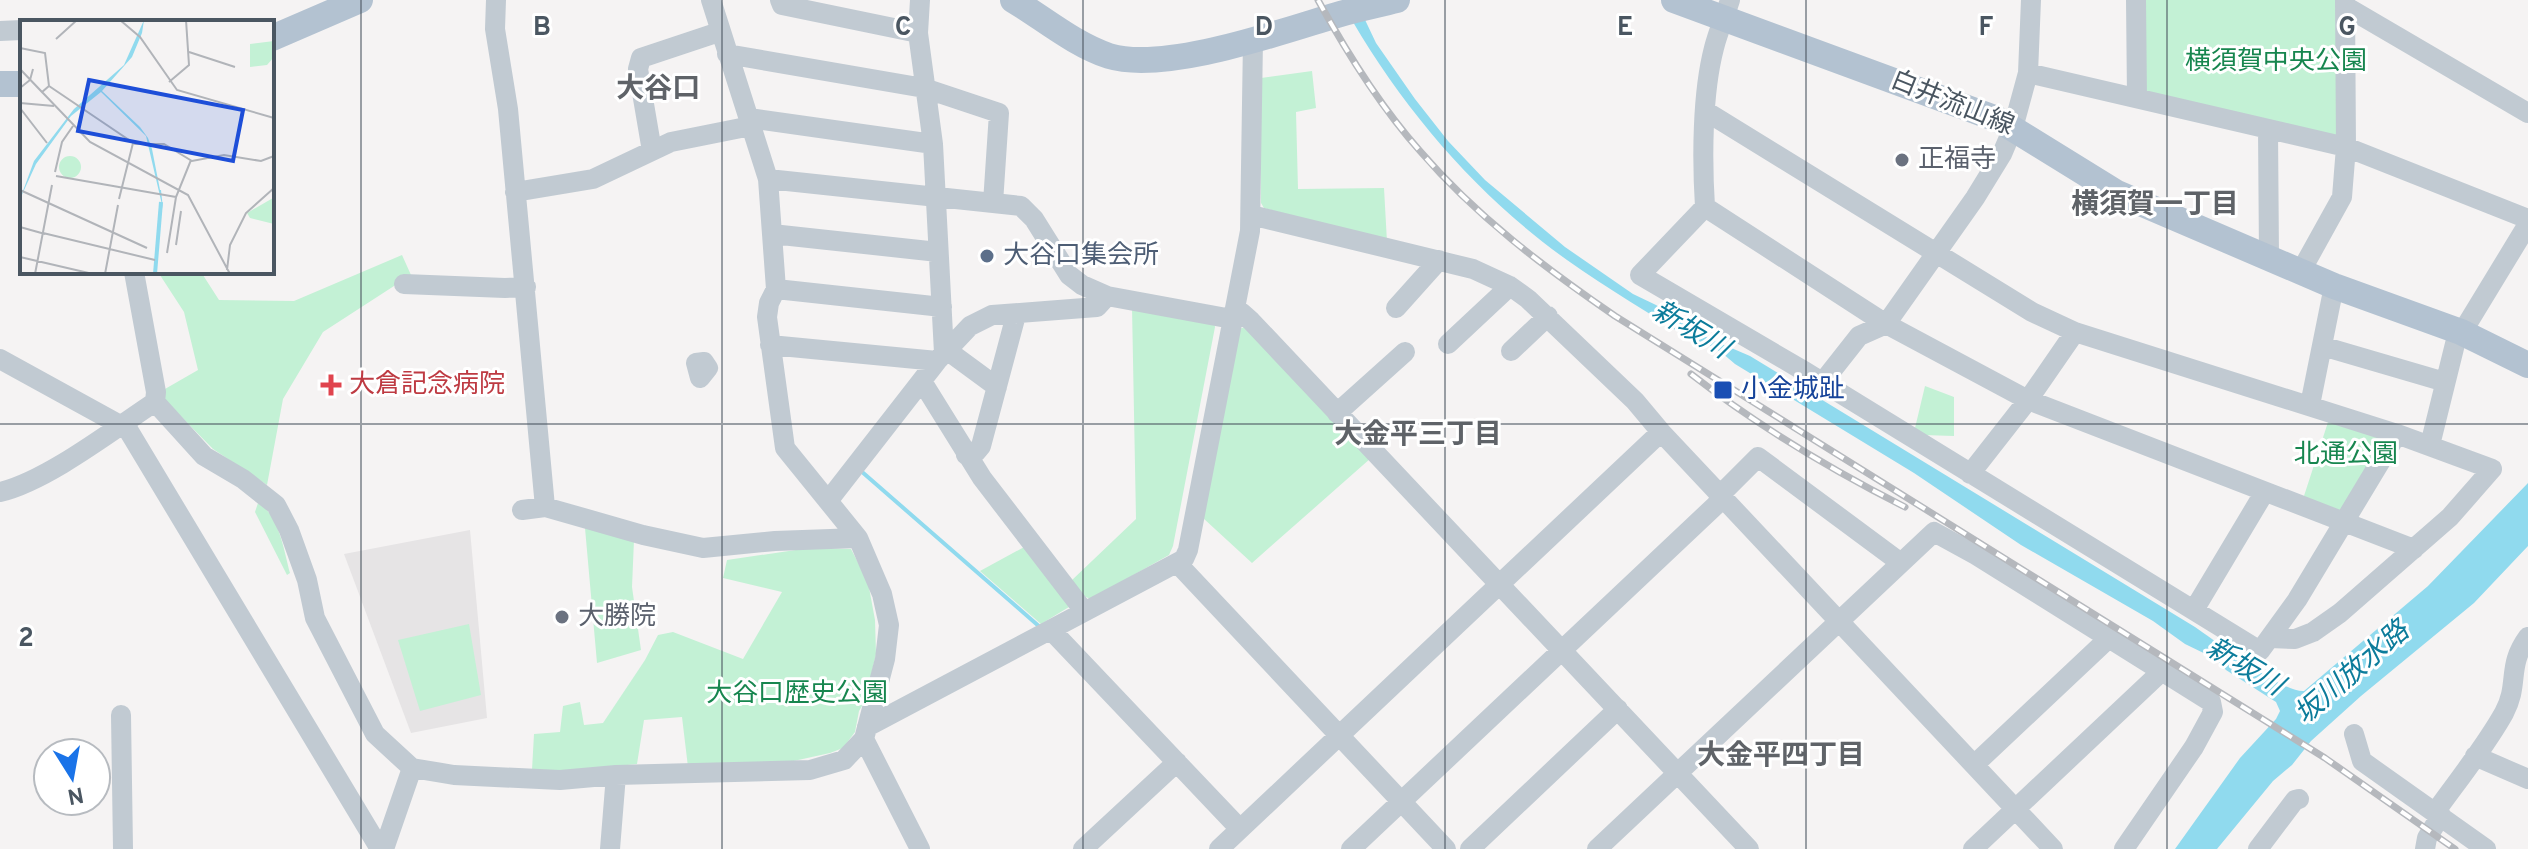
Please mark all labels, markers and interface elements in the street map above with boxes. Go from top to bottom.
text: B [533,12,551,45]
text: C [895,12,911,45]
text: D [1255,12,1273,45]
text: E [1617,12,1633,45]
text: F [1979,12,1994,45]
text: G [2338,12,2356,45]
inset map [20,20,274,274]
park label: 横須賀中央公園 [2185,46,2367,79]
street label: 白井流山線 [1886,64,2018,144]
district label: 大谷口 [616,72,700,108]
place label: 正福寺 [1918,144,1996,177]
marker: 正福寺 [1893,151,1911,169]
district label: 横須賀一丁目 [2071,188,2239,224]
place label: 大谷口集会所 [1003,240,1159,273]
marker: 大谷口集会所 [978,247,996,265]
water label: 新坂川 [1645,294,1738,370]
place label: 大倉記念病院 [349,369,505,402]
marker: 大倉記念病院 [320,374,342,396]
place label: 小金城趾 [1741,374,1845,407]
marker: 小金城趾 [1712,379,1734,401]
district label: 大金平三丁目 [1334,418,1502,454]
park label: 北通公園 [2294,439,2398,472]
place label: 大勝院 [578,601,656,634]
marker: 大勝院 [553,608,571,626]
water label: 坂川放水路 [2288,613,2419,734]
text: 2 [18,623,34,656]
water label: 新坂川 [2199,631,2292,707]
park label: 大谷口歴史公園 [706,678,888,711]
north arrow [32,737,112,817]
district label: 大金平四丁目 [1697,739,1865,775]
text: N [65,779,86,809]

